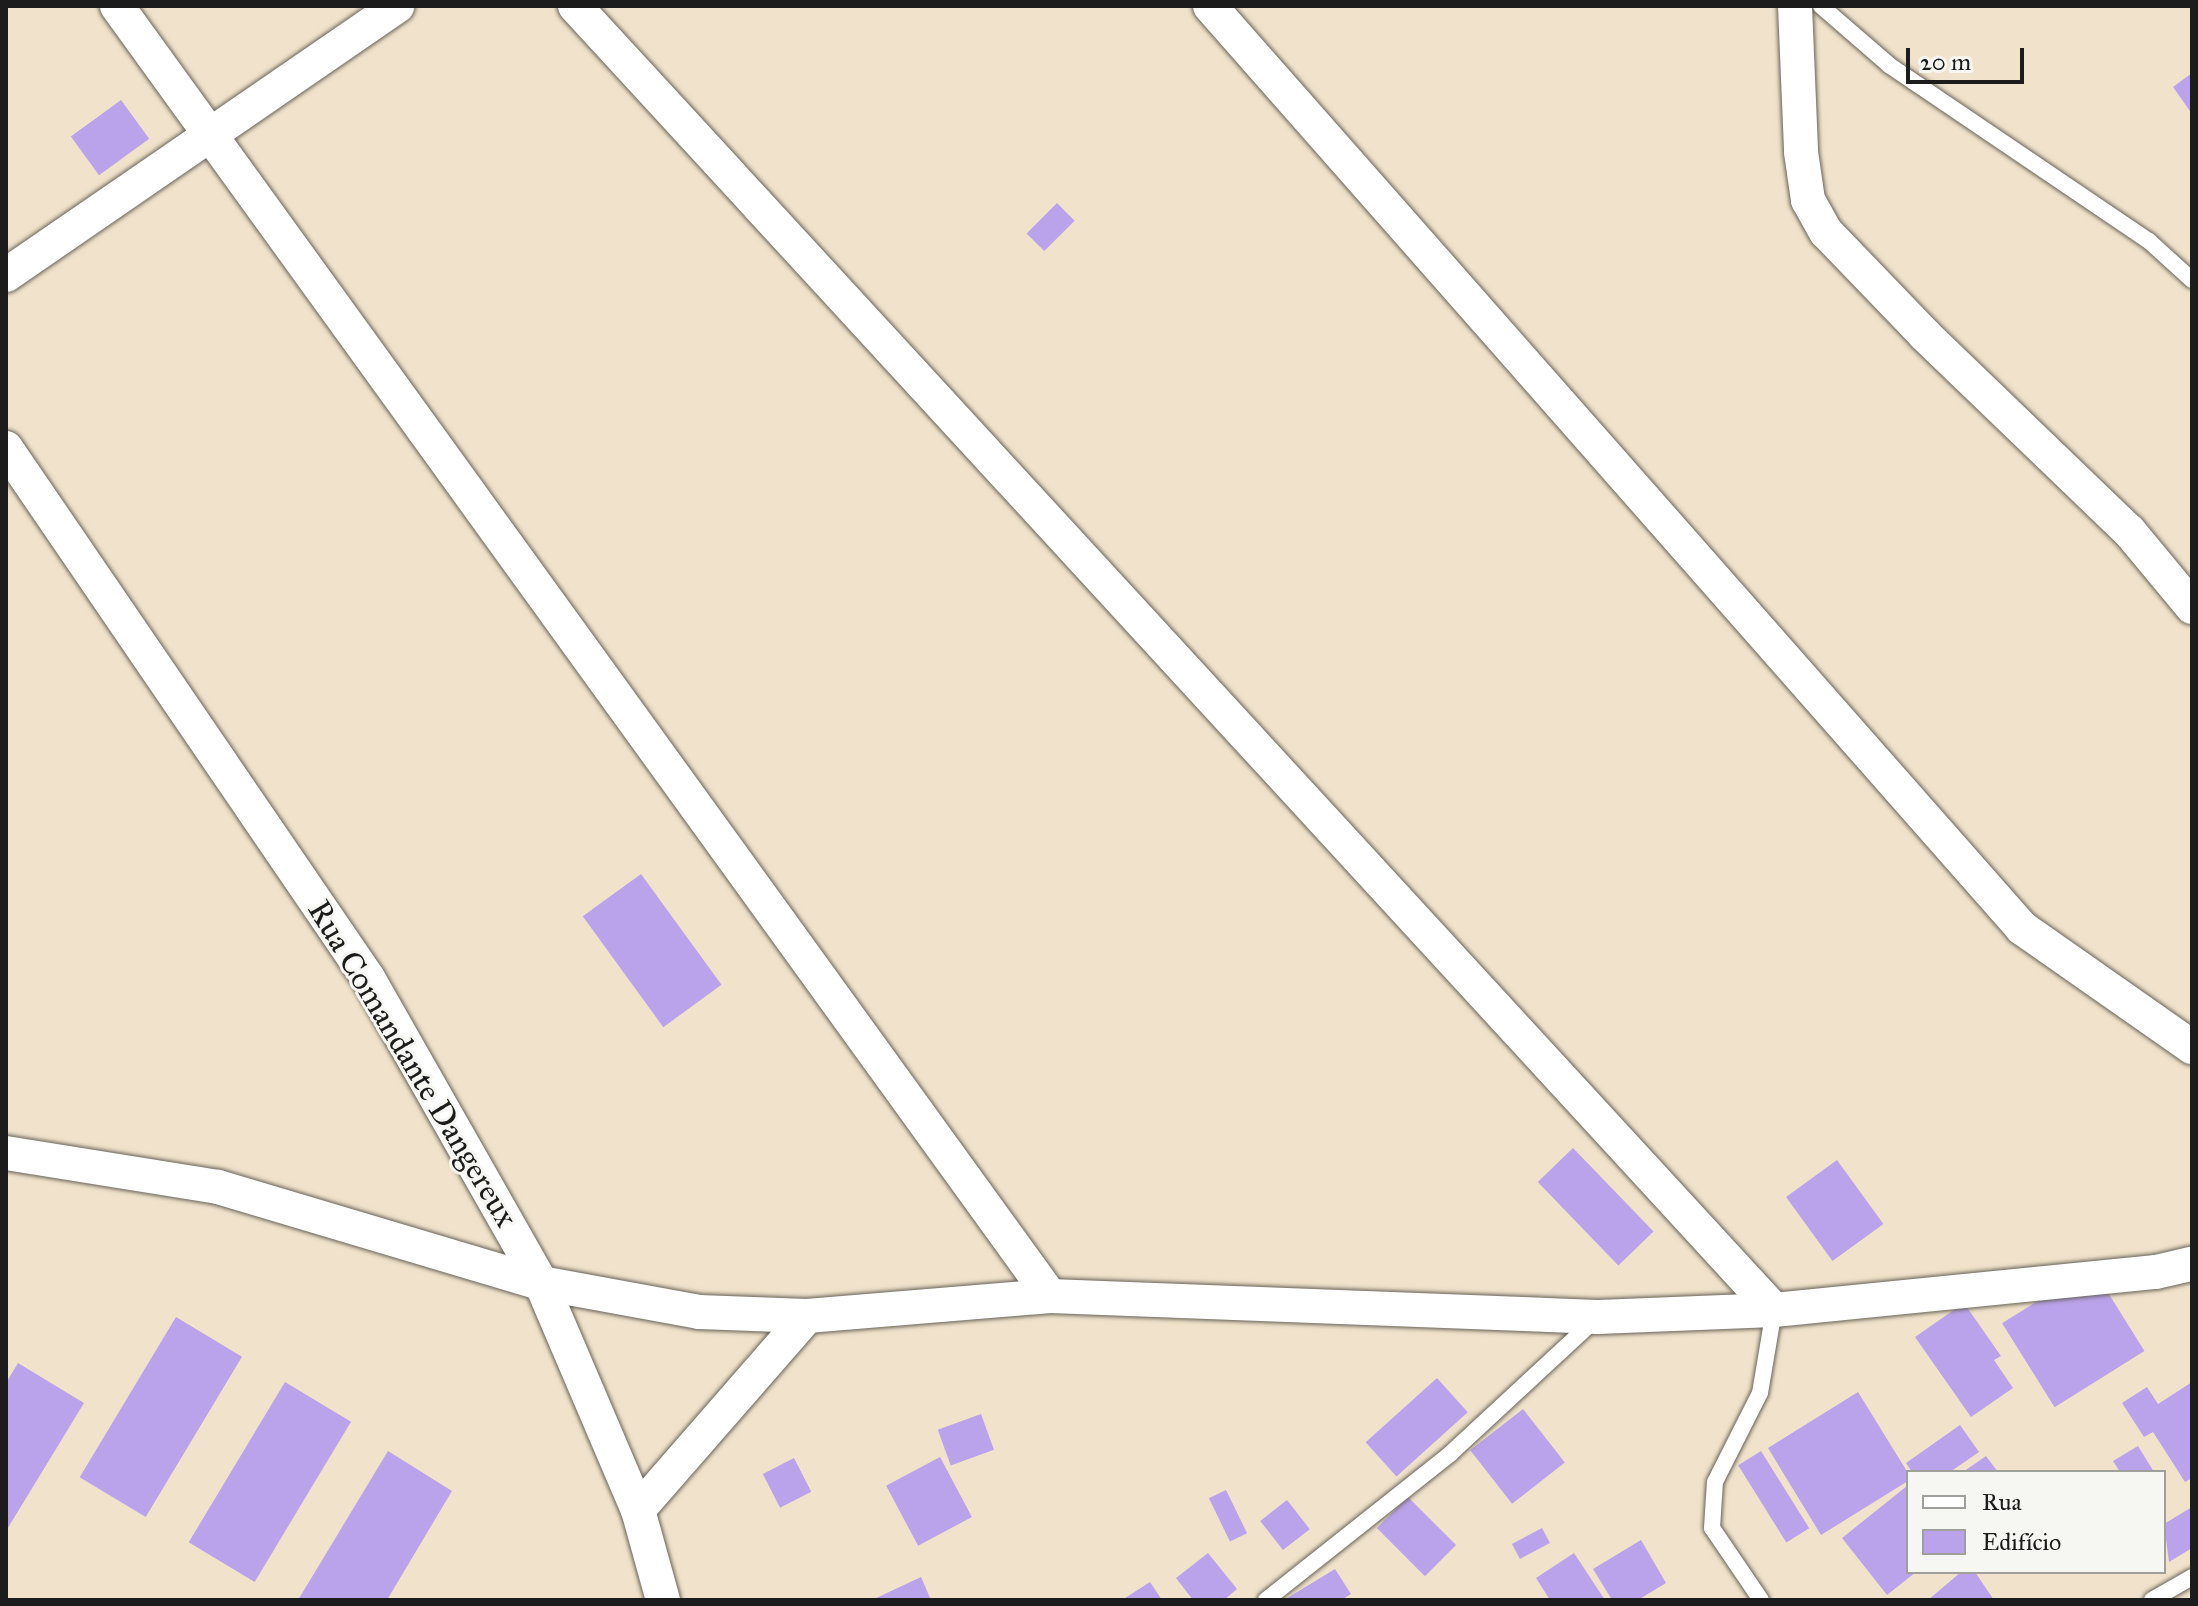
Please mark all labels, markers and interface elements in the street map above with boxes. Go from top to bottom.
scale bar [1910,32,2028,82]
text: 20 m [1920,47,1971,77]
street label: Rua Comandante Dangereux [299,894,525,1234]
legend [1906,1470,2166,1574]
text: Rua [1982,1487,2022,1517]
text: Edifício [1982,1527,2061,1557]

